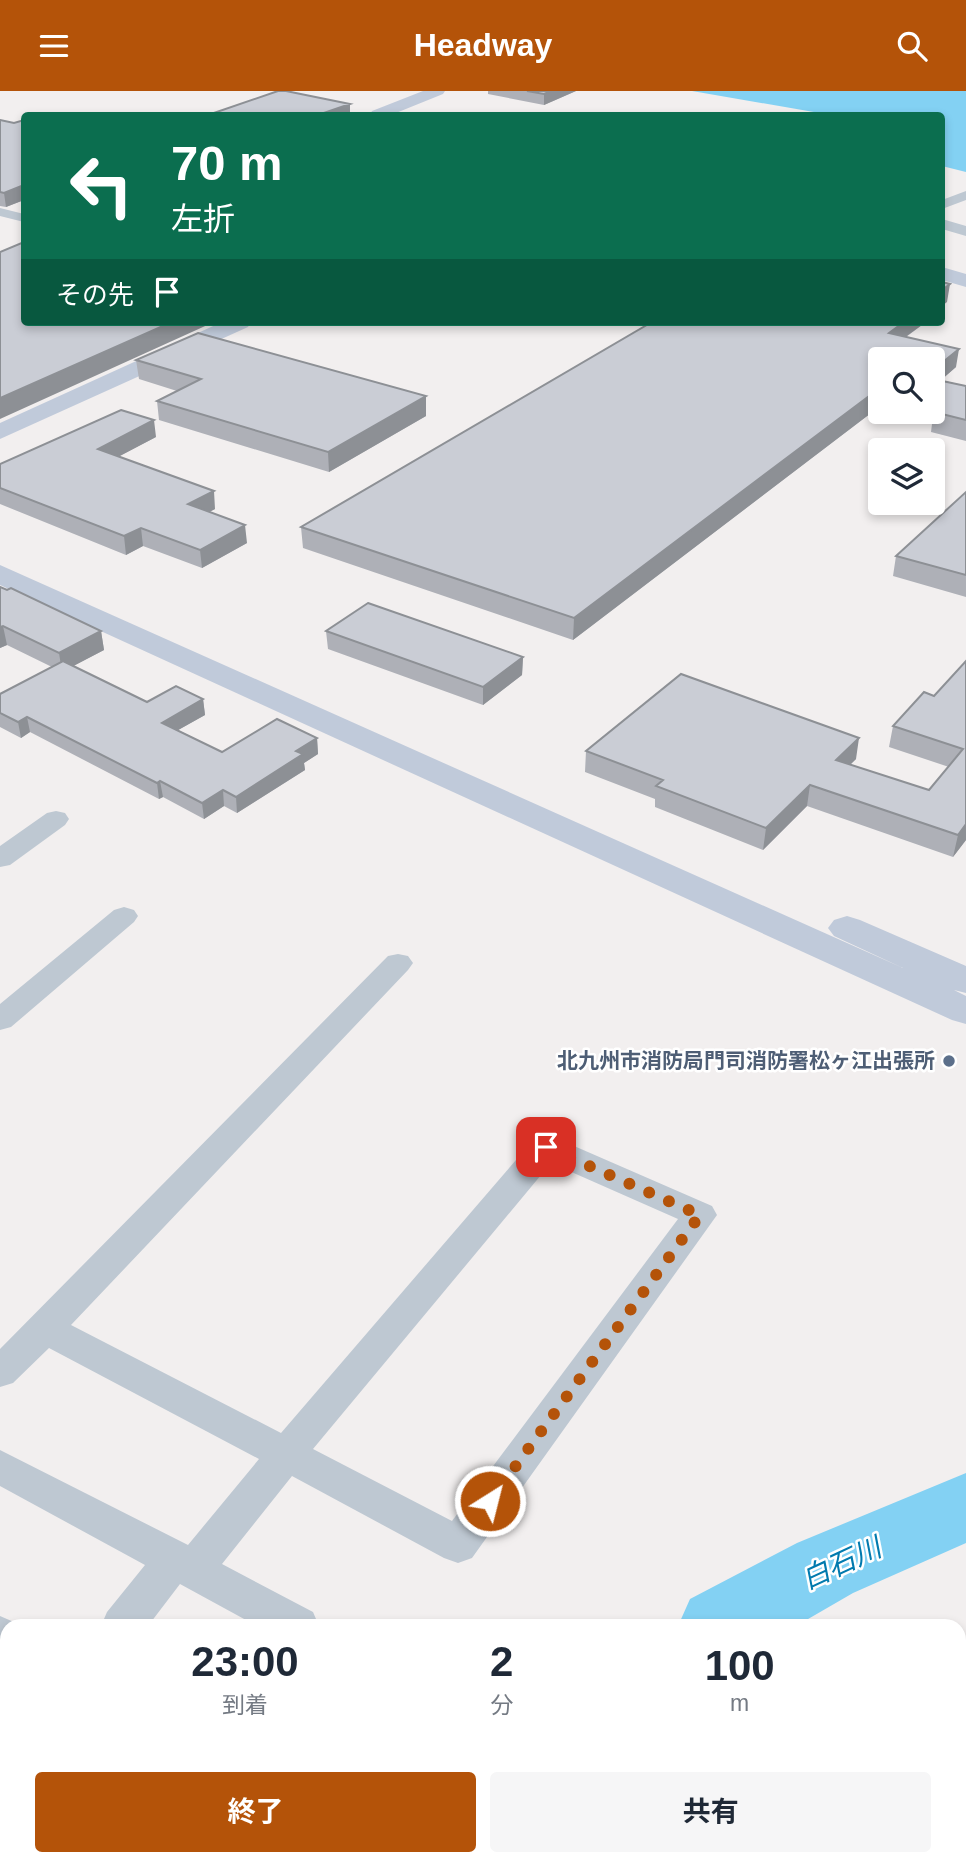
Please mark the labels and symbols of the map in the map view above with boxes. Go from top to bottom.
place label: 北九州市消防局門司消防署松ヶ江出張所 [557,1049,935,1072]
marker: 北九州市消防局門司消防署松ヶ江出張所 [941,1053,957,1069]
pin [516,1117,576,1177]
position arrow [453,1464,527,1538]
water label: 白石川 [797,1530,889,1595]

